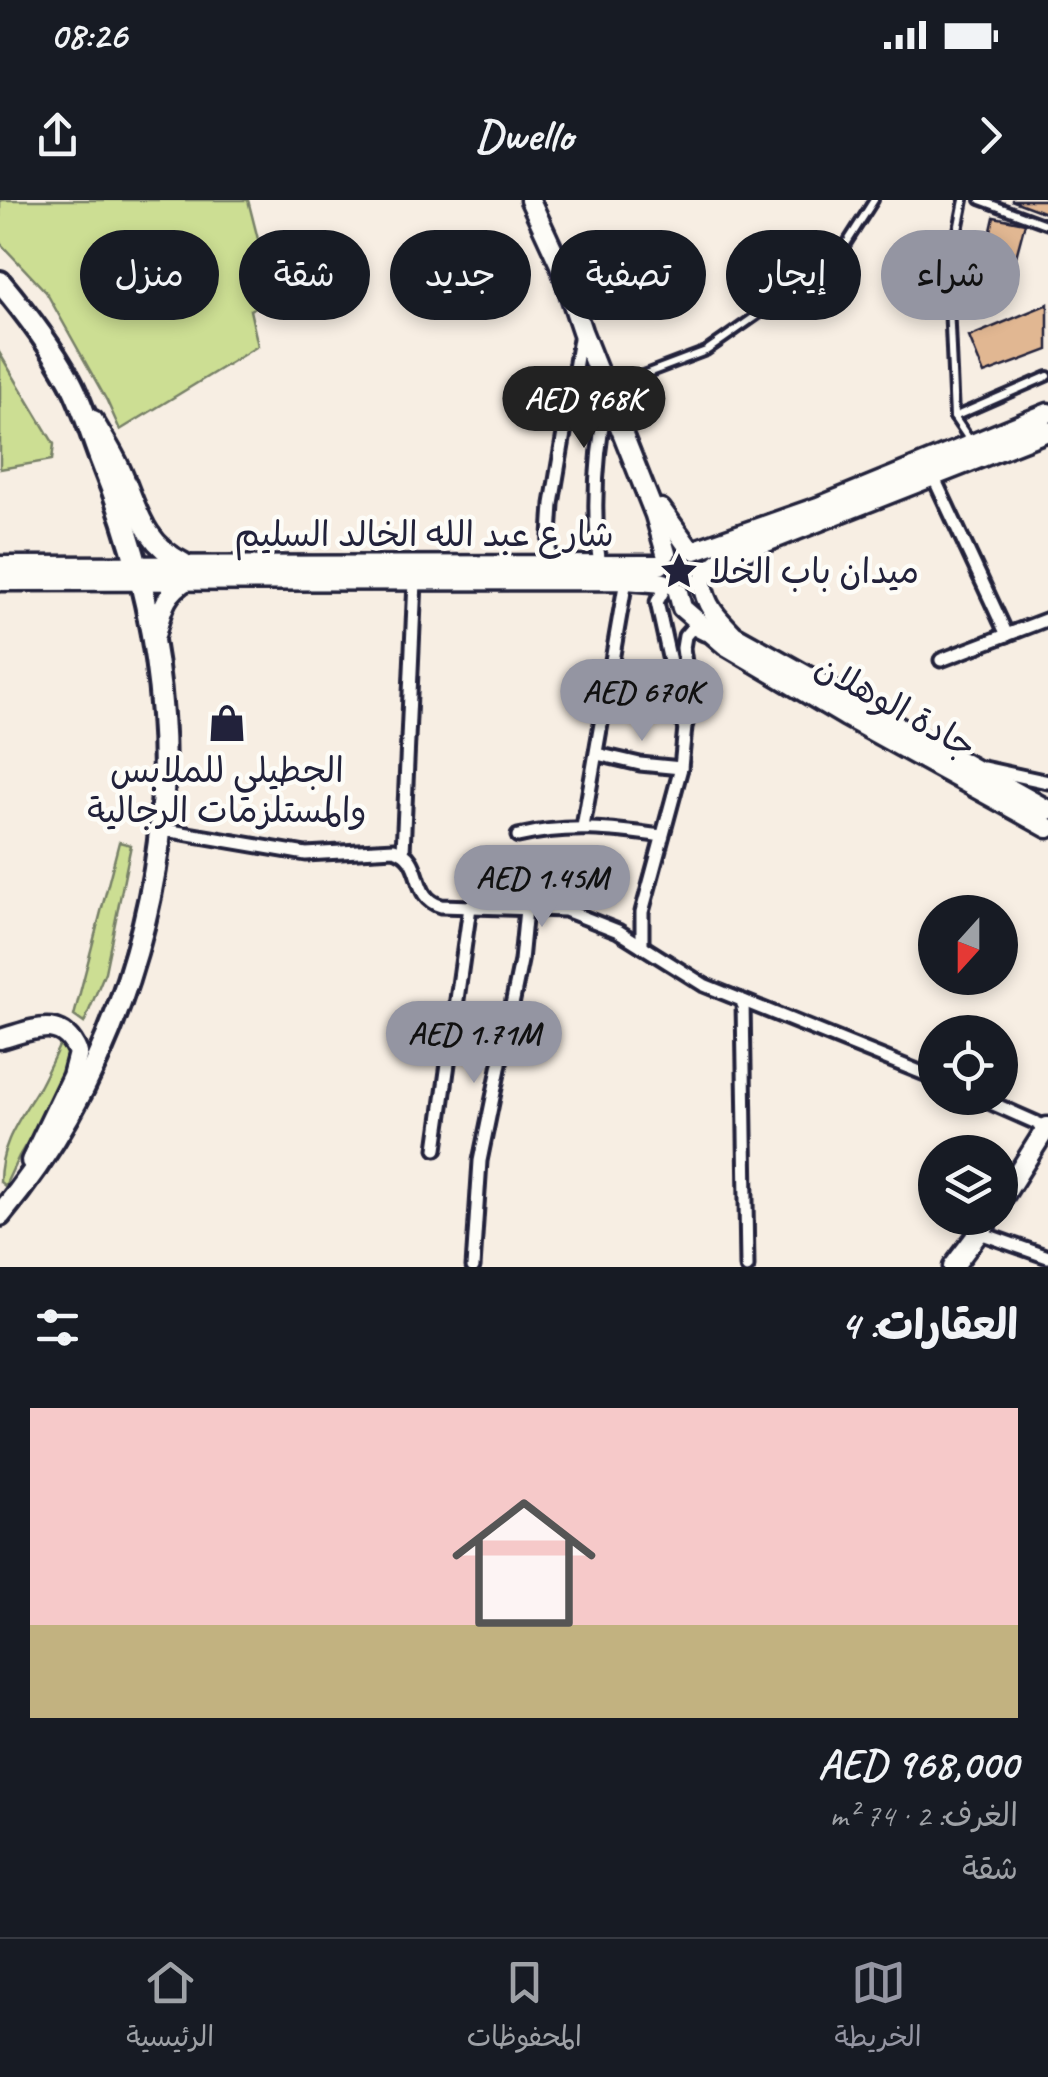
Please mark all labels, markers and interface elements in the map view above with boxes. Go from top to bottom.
text: 08:26 [50,12,127,59]
text: Dwello [475,107,573,164]
icon: share [30,108,85,163]
icon: forward [963,108,1018,163]
chip: منزل [80,230,219,320]
chip: شقة [239,230,370,320]
chip: جديد [390,230,531,320]
chip: تصفية [551,230,706,320]
chip: إيجار [726,230,861,320]
chip: شراء [881,230,1020,320]
pin: AED 968K [481,366,687,451]
text: AED 968K [524,378,644,419]
street label: شارع عبد الله الخالد السليم [234,512,614,561]
place label: ميدان باب الخلا [709,549,919,594]
place icon: ميدان باب الخلا [658,550,700,592]
street label: جادة الوهلان [807,644,984,769]
pin: AED 670K [539,659,745,744]
text: AED 670K [582,671,702,712]
shop icon: الجطيلي للملابس والمستلزمات الرجالية [206,702,248,744]
place label: الجطيلي للملابس والمستلزمات الرجالية [87,748,367,833]
pin: AED 1.45M [428,845,656,930]
text: AED 1.45M [476,857,608,898]
north arrow [918,895,1018,995]
map controls [918,895,1018,1235]
pin: AED 1.71M [360,1001,588,1086]
text: AED 1.71M [408,1013,540,1054]
button: locate [918,1015,1018,1115]
button: layers [918,1135,1018,1235]
text: العقارات: 4 [840,1299,1018,1352]
icon: filters [30,1300,85,1355]
icon: home [434,1473,614,1653]
text: AED 968,000 [818,1738,1018,1791]
text: الغرف: 2 · 74 m² [830,1795,1018,1836]
text: شقة [962,1848,1018,1889]
tab: الرئيسية [126,1955,214,2061]
tab: المحفوظات [467,1955,582,2061]
tab: الخريطة [834,1955,922,2061]

